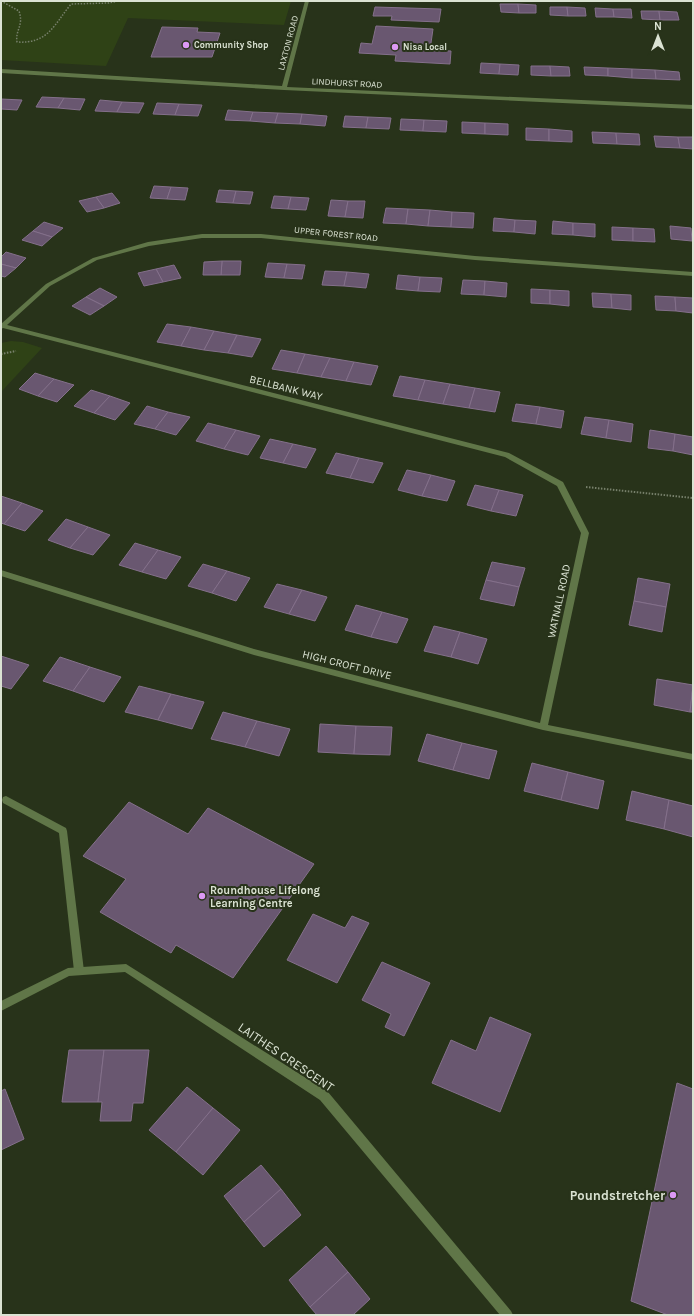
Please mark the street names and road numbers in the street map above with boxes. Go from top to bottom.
street label: LAXTON ROAD [276,15,300,71]
street label: LINDHURST ROAD [311,76,383,90]
street label: UPPER FOREST ROAD [294,225,378,243]
street label: BELLBANK WAY [248,373,324,403]
street label: WATNALL ROAD [545,563,573,639]
street label: HIGH CROFT DRIVE [301,648,393,682]
street label: LAITHES CRESCENT [235,1019,337,1095]

